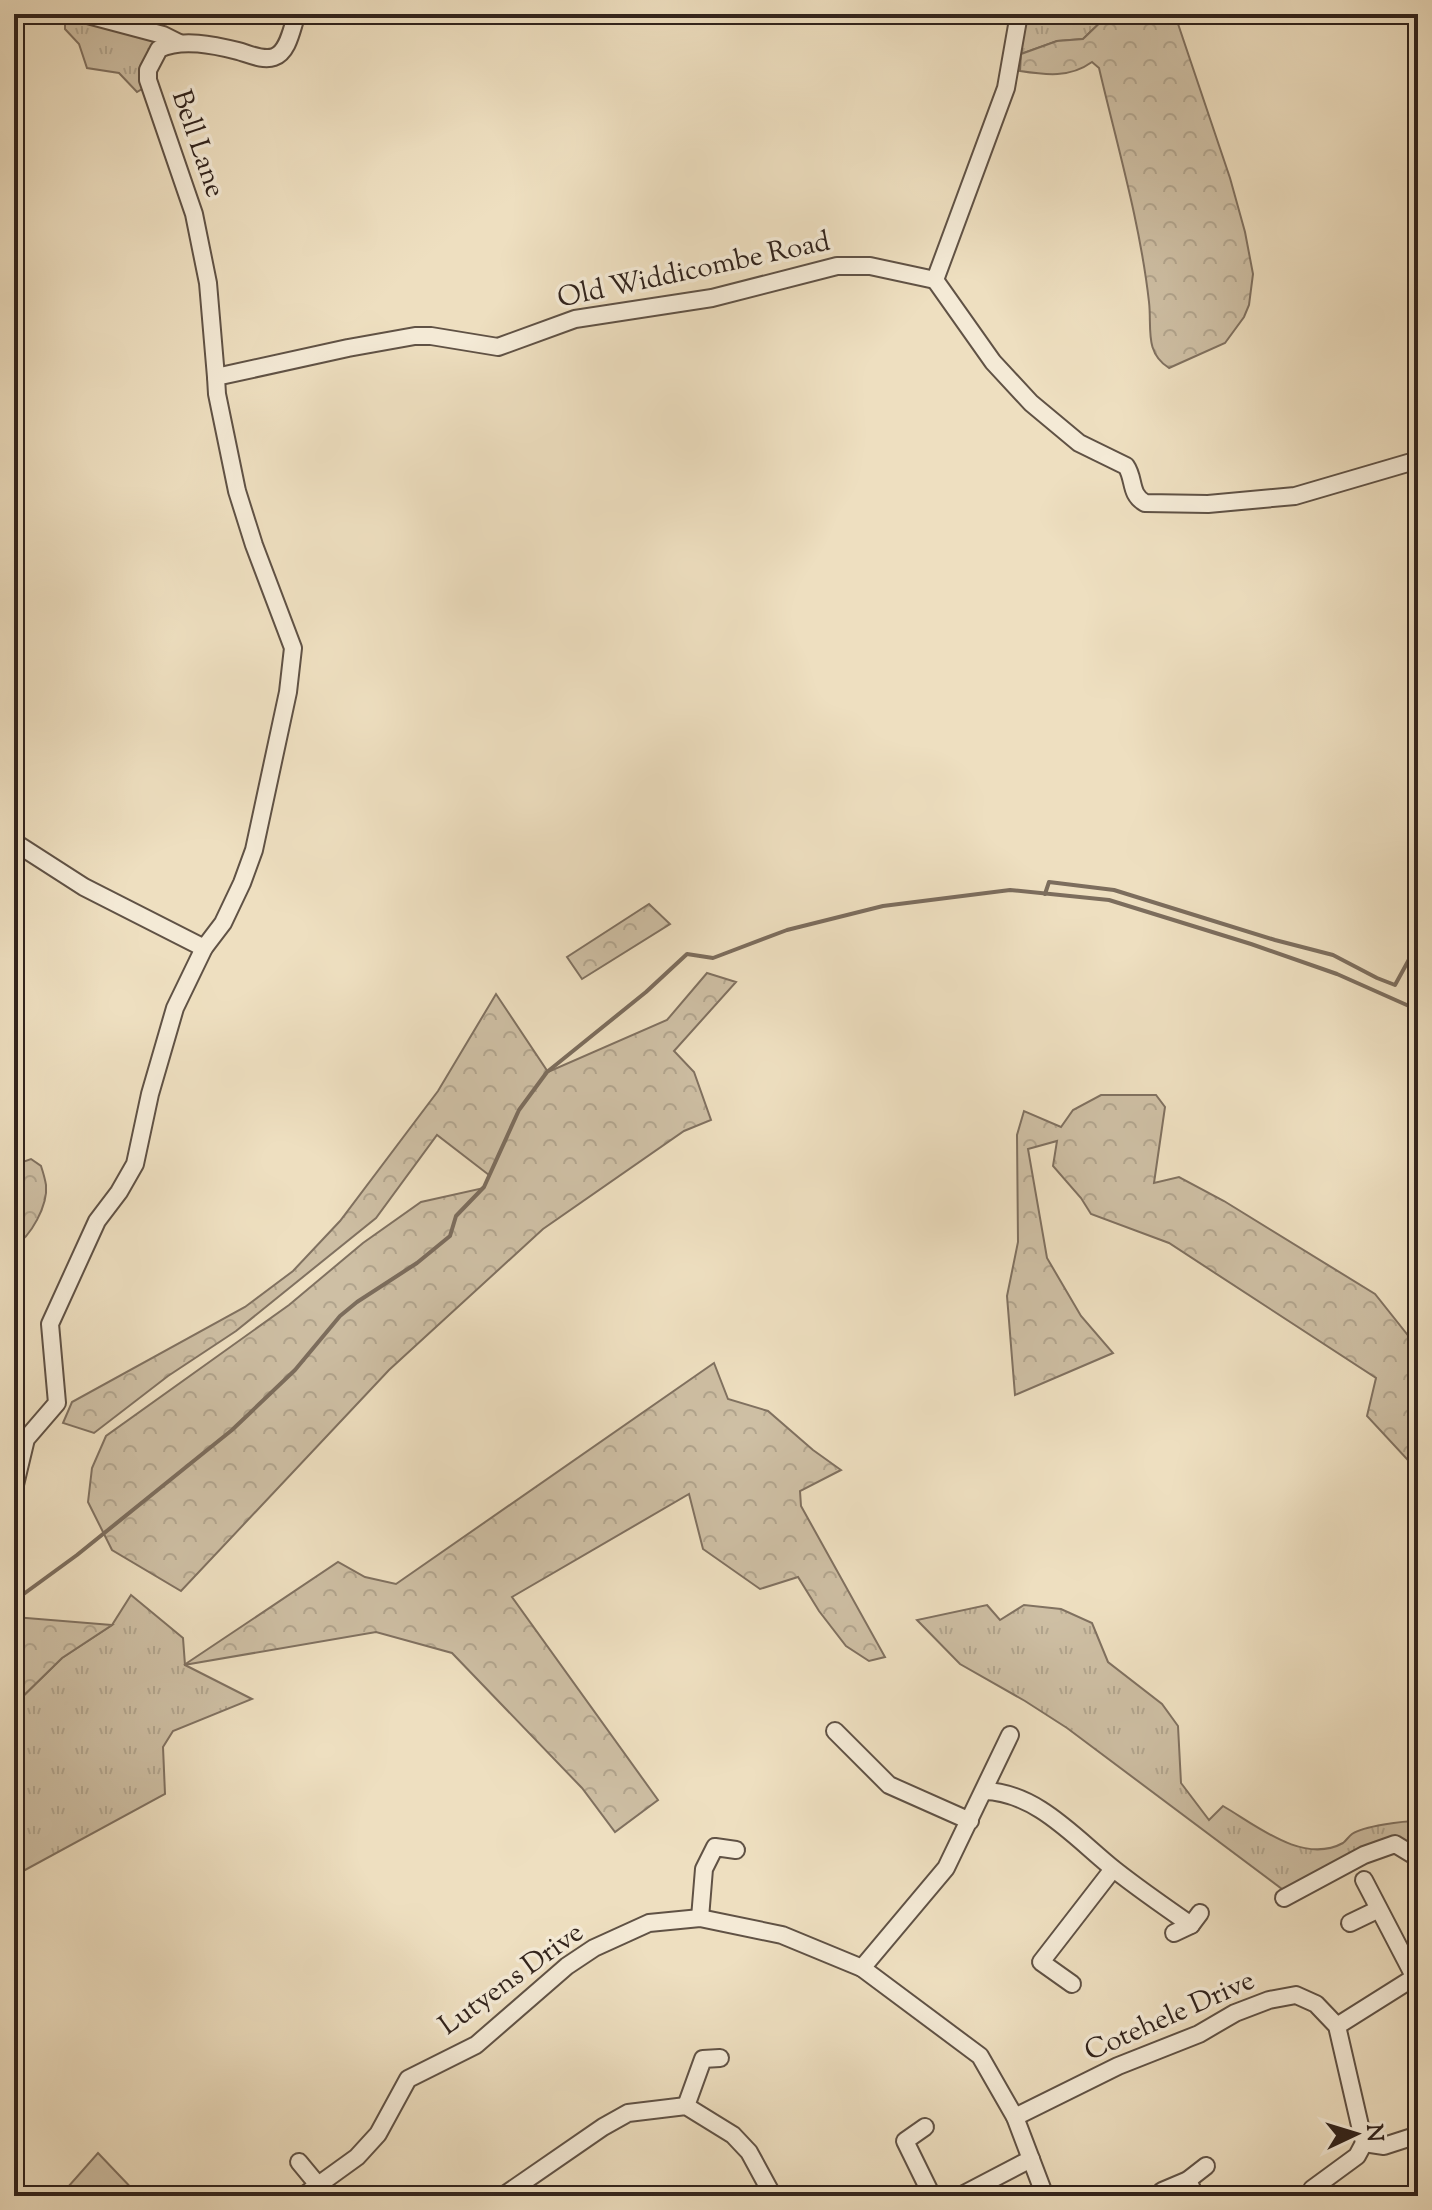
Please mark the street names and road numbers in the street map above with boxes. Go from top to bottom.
street label: Bell Lane [160,85,234,203]
street label: Old Widdicombe Road [554,223,834,319]
street label: Lutyens Drive [432,1914,592,2046]
street label: Cotehele Drive [1079,1962,1261,2072]

